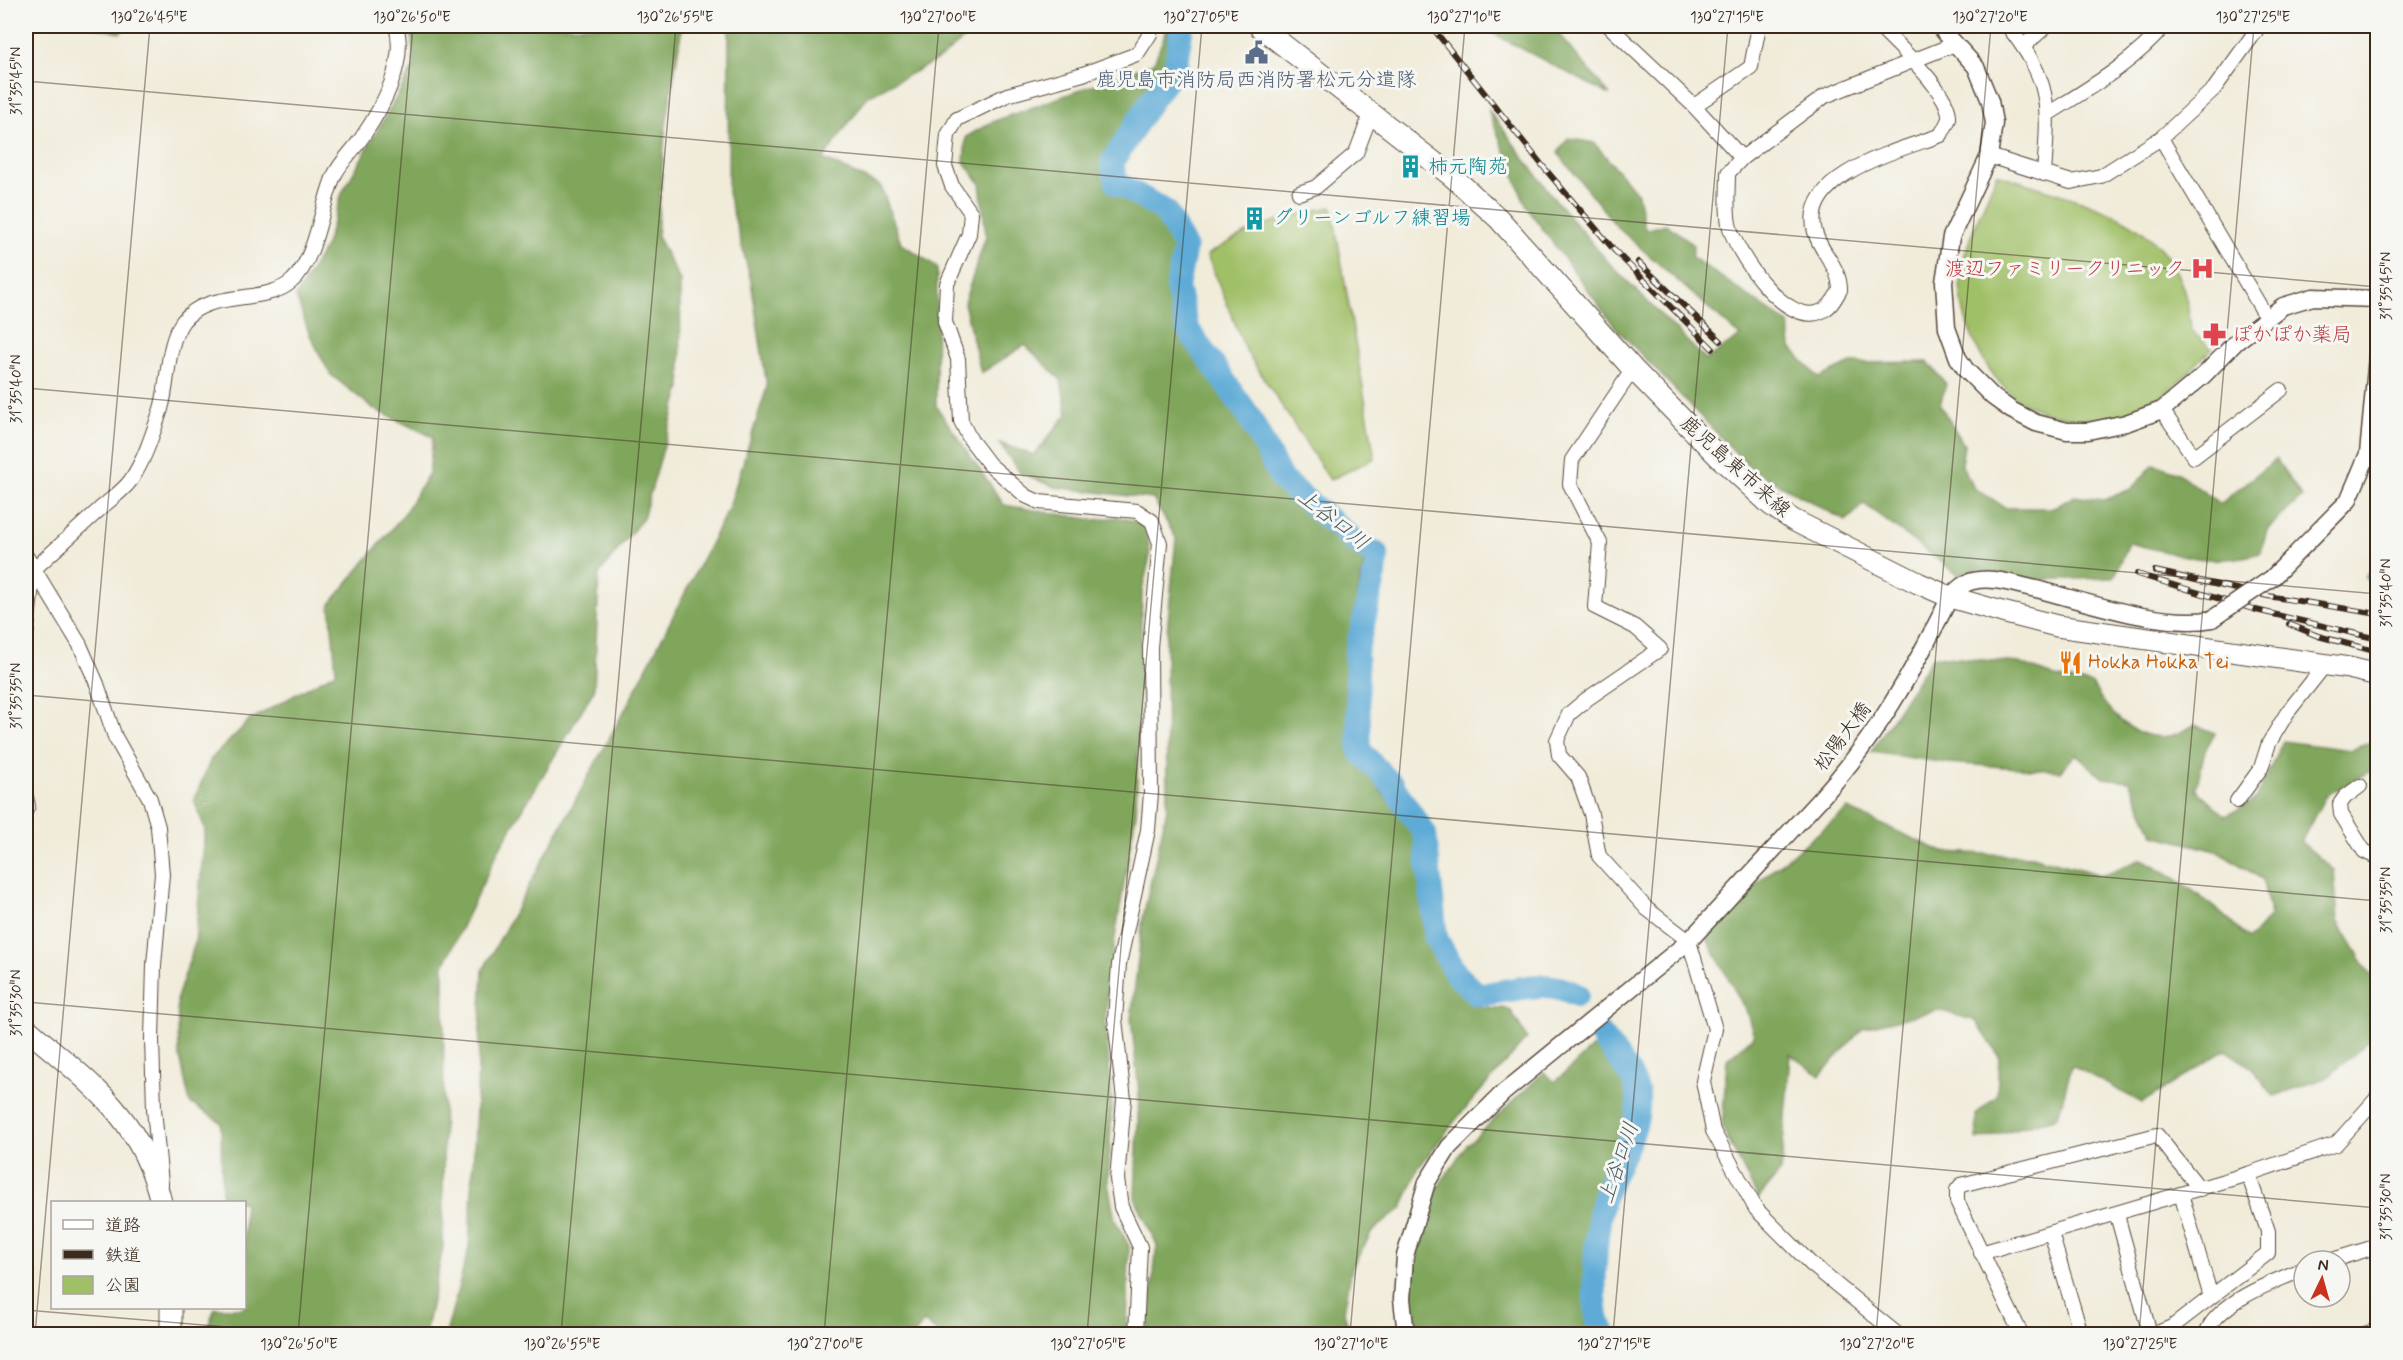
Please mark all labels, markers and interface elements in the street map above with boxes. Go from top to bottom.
text: 130°26'45"E [111,8,188,28]
text: 130°26'50"E [373,8,451,28]
text: 130°26'55"E [636,8,714,28]
text: 130°27'00"E [900,8,976,28]
text: 130°27'05"E [1163,8,1239,28]
text: 130°27'10"E [1427,8,1502,28]
text: 130°27'15"E [1690,8,1764,28]
text: 130°27'20"E [1952,8,2028,28]
text: 130°27'25"E [2216,8,2291,28]
public building icon: 鹿児島市消防局西消防署松元分遣隊 [1243,39,1269,65]
text: 31°35'45"N [7,47,27,115]
place label: 鹿児島市消防局西消防署松元分遣隊 [1096,67,1417,94]
building icon: 柿元陶苑 [1397,154,1423,180]
place label: 柿元陶苑 [1428,154,1508,181]
building icon: グリーンゴルフ練習場 [1242,205,1268,231]
place label: グリーンゴルフ練習場 [1273,205,1471,232]
text: 31°35'45"N [2377,252,2397,320]
place label: 渡辺ファミリークリニック [1945,256,2185,283]
hospital icon: 渡辺ファミリークリニック [2190,256,2216,282]
pharmacy icon: ぽかぽか薬局 [2201,322,2227,348]
place label: ぽかぽか薬局 [2232,322,2352,349]
text: 31°35'40"N [7,354,27,424]
street label: 鹿児島東市来線 [1674,410,1796,524]
water label: 上谷口川 [1291,483,1375,557]
text: 31°35'40"N [2377,558,2397,628]
restaurant icon: Hokka Hokka Tei [2057,649,2083,675]
place label: Hokka Hokka Tei [2088,649,2229,676]
text: 31°35'35"N [7,663,27,729]
street label: 松陽大橋 [1808,697,1878,777]
text: 31°35'35"N [2377,867,2397,933]
text: 31°35'30"N [7,969,27,1037]
water label: 上谷口川 [1592,1119,1646,1207]
text: 31°35'30"N [2377,1173,2397,1241]
legend [51,1201,246,1309]
text: 道路 [105,1214,141,1238]
text: 鉄道 [105,1244,141,1268]
north arrow [2292,1249,2352,1309]
text: N [2317,1255,2329,1276]
text: 公園 [105,1274,141,1298]
text: 130°26'50"E [260,1335,338,1355]
text: 130°26'55"E [523,1335,601,1355]
text: 130°27'00"E [787,1335,863,1355]
text: 130°27'05"E [1050,1335,1126,1355]
text: 130°27'10"E [1314,1335,1389,1355]
text: 130°27'15"E [1577,1335,1651,1355]
text: 130°27'20"E [1839,1335,1915,1355]
text: 130°27'25"E [2103,1335,2178,1355]

